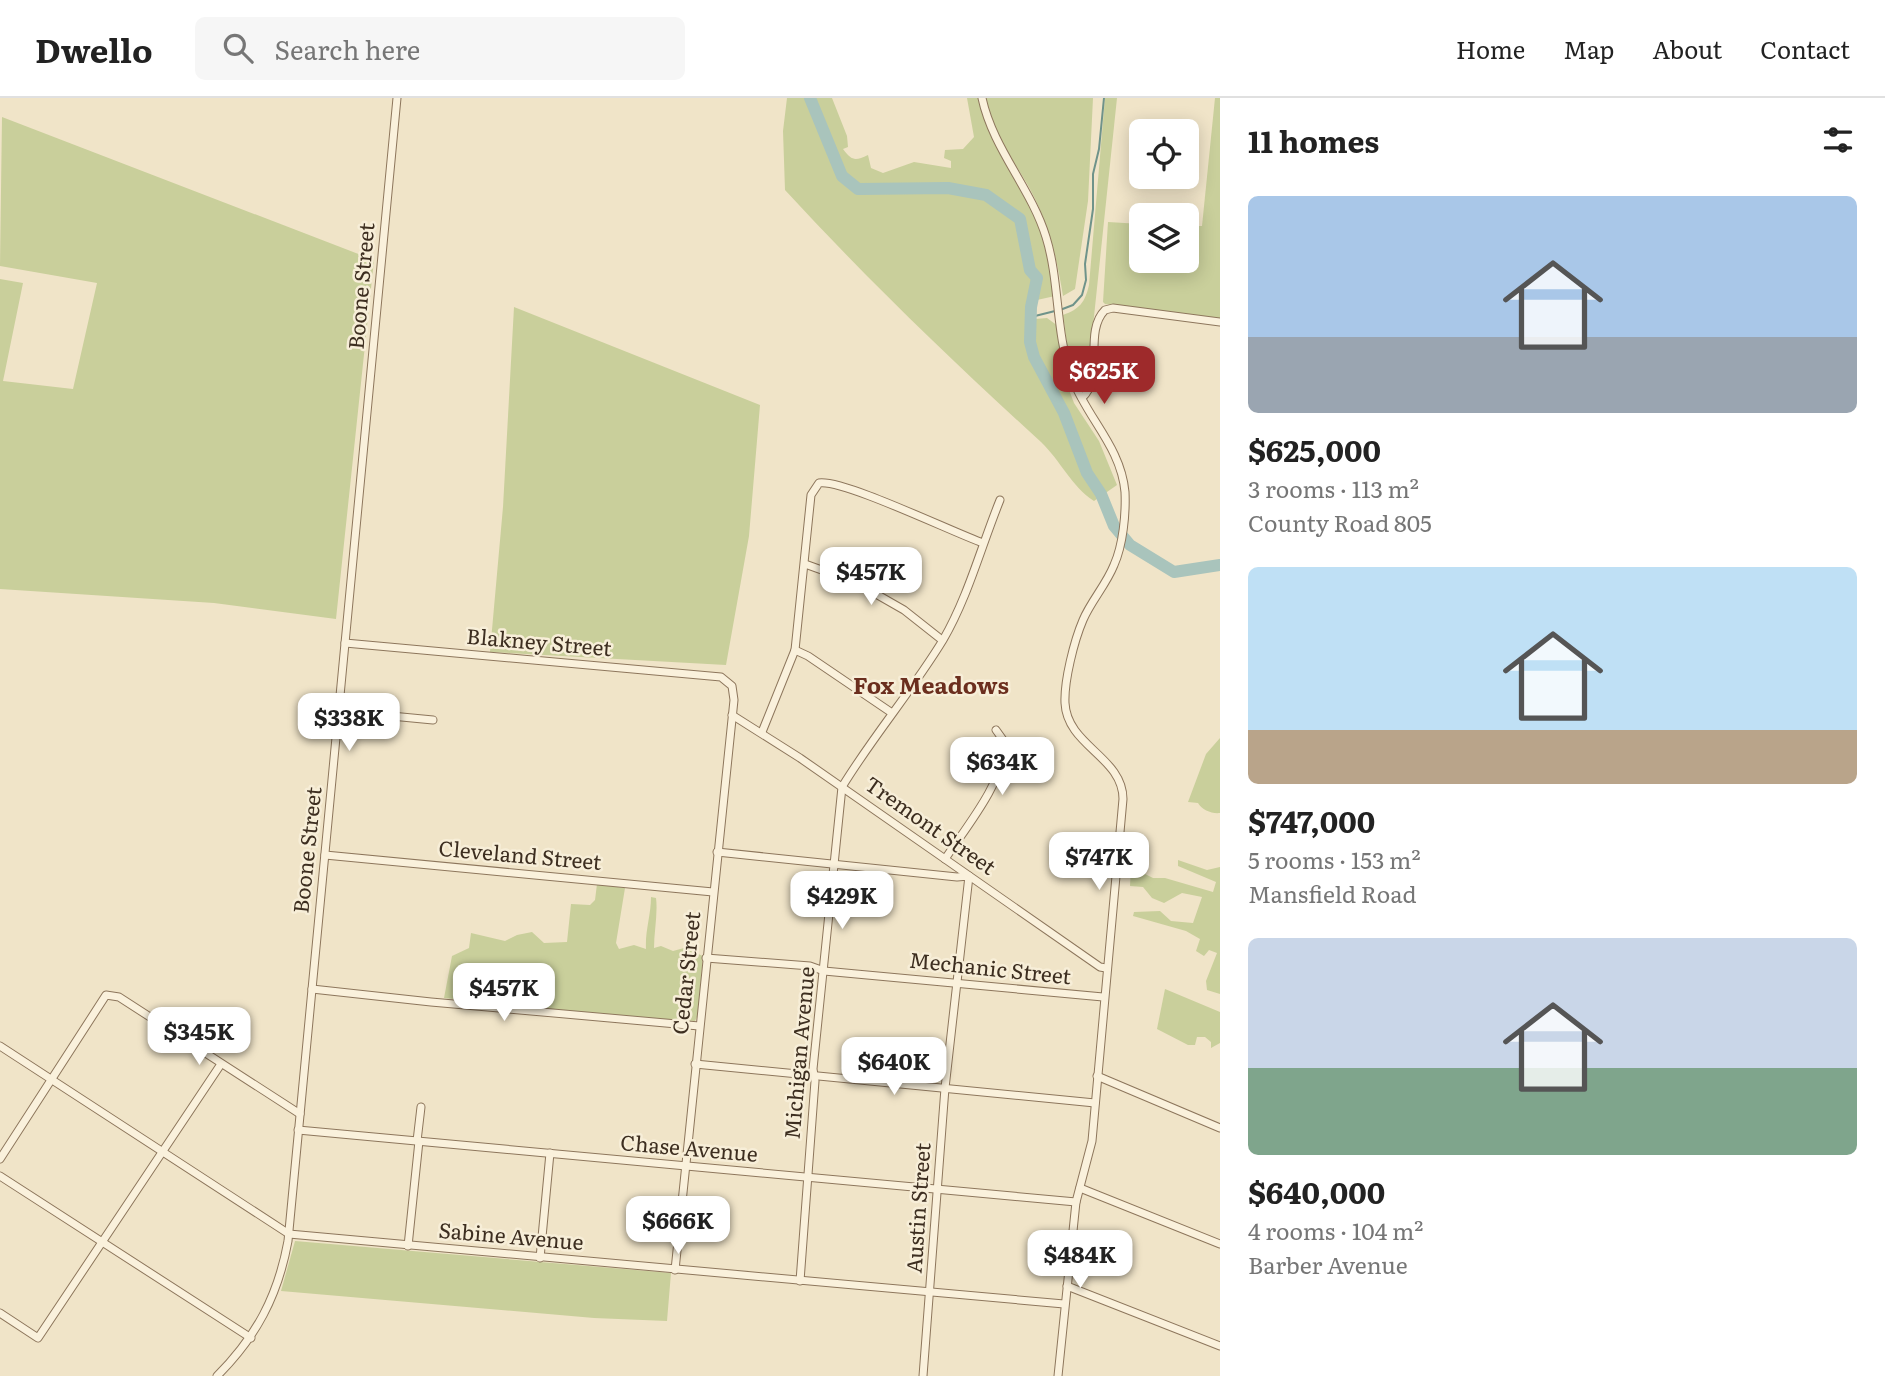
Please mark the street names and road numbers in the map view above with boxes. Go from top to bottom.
street label: Boone Street [339,221,381,351]
street label: Blakney Street [465,619,614,662]
street label: Tremont Street [860,767,1004,881]
street label: Boone Street [283,784,328,915]
street label: Cleveland Street [437,831,603,876]
street label: Cedar Street [663,909,706,1036]
street label: Mechanic Street [908,943,1073,990]
street label: Michigan Avenue [775,965,821,1141]
street label: Chase Avenue [619,1125,759,1168]
street label: Austin Street [896,1141,937,1274]
street label: Sabine Avenue [437,1213,585,1256]

